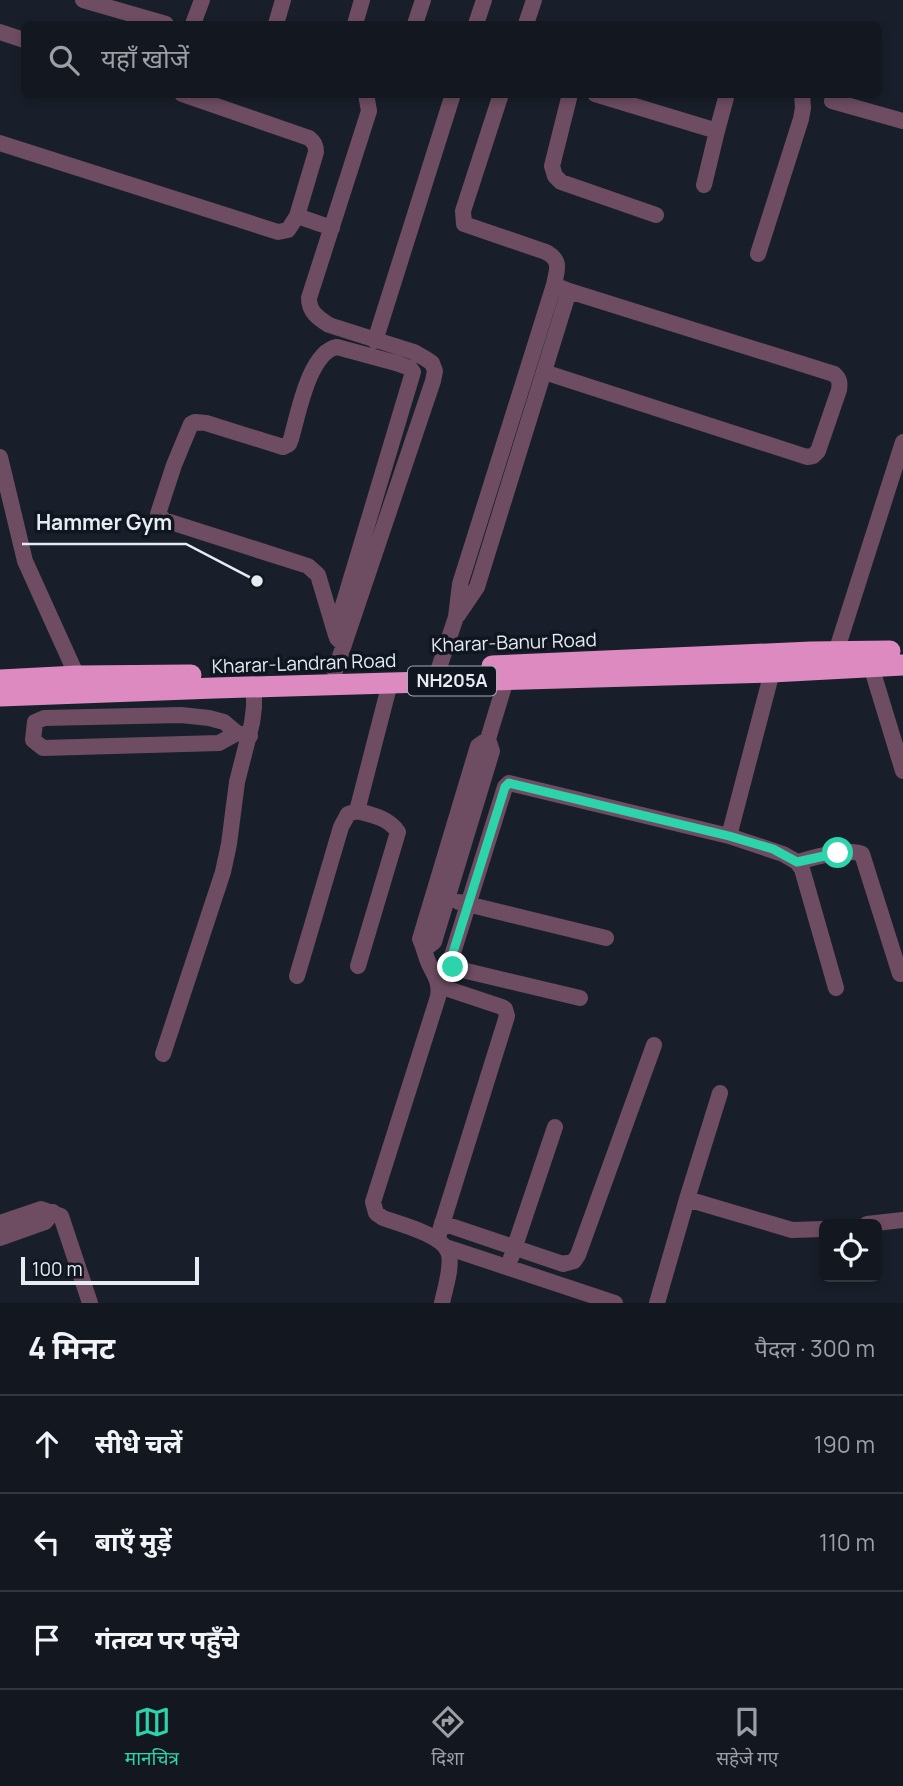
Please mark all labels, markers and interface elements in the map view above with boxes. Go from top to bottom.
search box [21,21,882,98]
text: यहाँ खोजें [101,40,189,76]
icon: search [45,41,83,79]
callout: Hammer Gym [22,502,186,544]
text: Hammer Gym [36,508,172,536]
street label: Kharar-Banur Road [431,626,597,658]
street label: Kharar-Landran Road [211,647,397,679]
road number: NH205A [408,666,496,696]
route start [822,837,853,868]
route end [437,951,468,982]
map controls [819,1219,882,1282]
button: locate [819,1219,882,1282]
scale bar [21,1254,200,1286]
text: 100 m [32,1256,83,1282]
text: 4 मिनट [28,1327,115,1368]
text: पैदल · 300 m [755,1332,875,1364]
icon: ahead [28,1425,66,1463]
text: सीधे चलें [95,1425,182,1461]
text: 190 m [814,1428,875,1460]
icon: left [28,1523,66,1561]
text: बाएँ मुड़ें [95,1523,172,1559]
text: 110 m [819,1526,875,1558]
icon: arrive [28,1621,66,1659]
text: गंतव्य पर पहुँचे [95,1621,239,1657]
tab: मानचित्र [125,1703,179,1773]
tab: दिशा [429,1703,467,1773]
tab: सहेजे गए [716,1703,778,1773]

